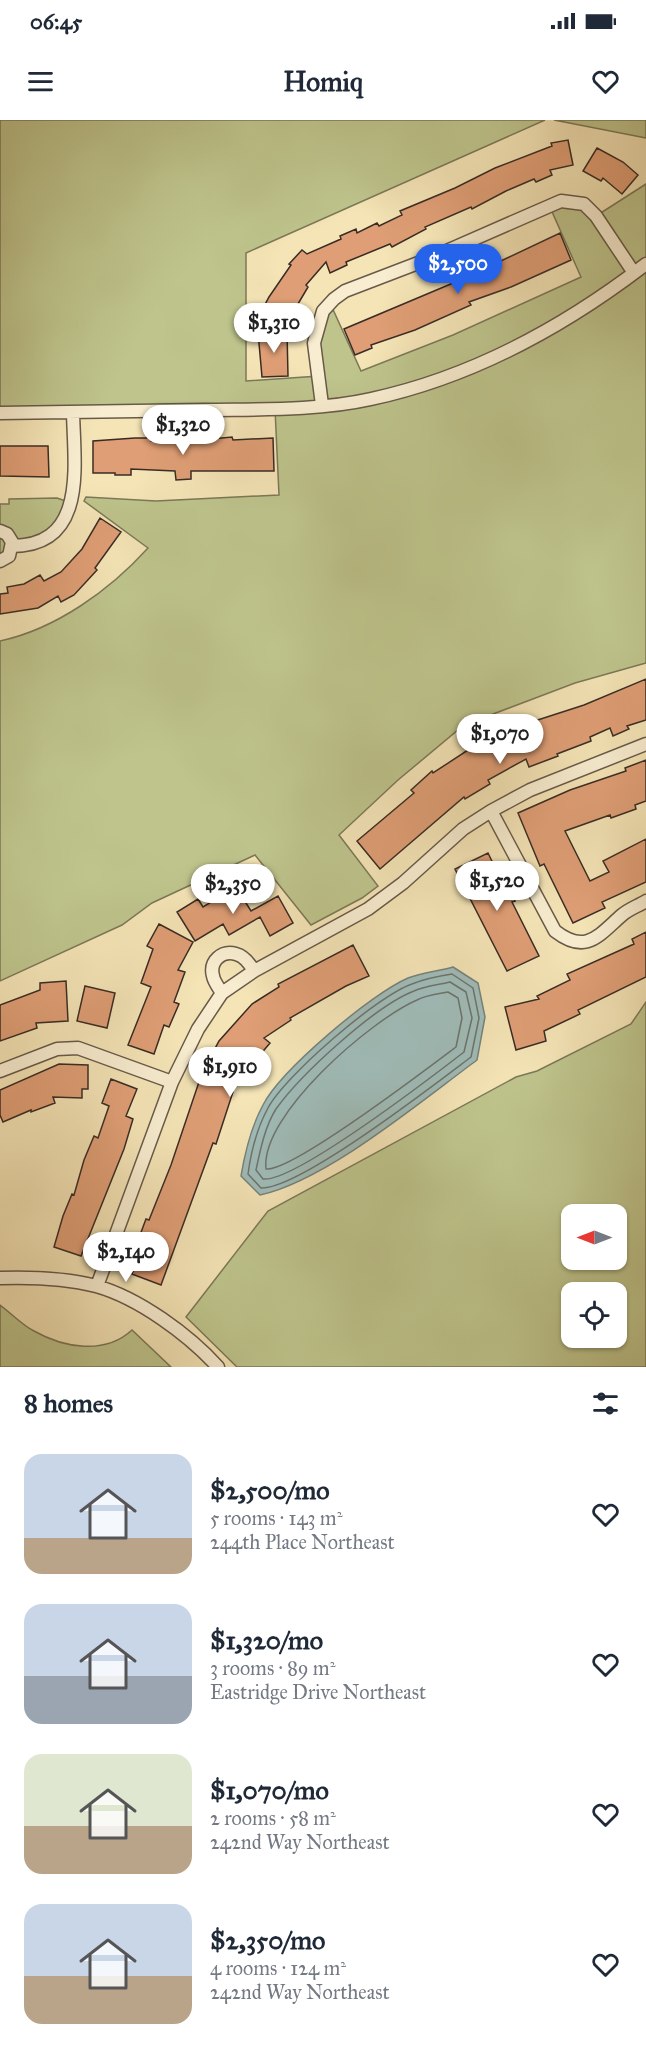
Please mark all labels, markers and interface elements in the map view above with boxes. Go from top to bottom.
text: 06:45 [30,8,82,35]
icon: menu [24,65,57,98]
text: Homiq [283,65,363,98]
icon: heart [589,65,622,98]
pin: $2,500 [409,244,507,295]
text: $2,500 [428,251,488,275]
pin: $1,310 [225,303,323,354]
text: $1,310 [248,310,300,334]
pin: $1,320 [134,405,232,456]
text: $1,320 [156,412,210,436]
pin: $1,070 [451,714,549,765]
text: $1,070 [470,721,530,745]
pin: $1,520 [448,861,546,912]
pin: $2,350 [184,864,282,915]
text: $1,520 [469,868,525,892]
text: $2,350 [205,871,261,895]
pin: $1,910 [181,1047,279,1098]
text: $1,910 [203,1054,258,1078]
north arrow [561,1204,627,1270]
map controls [561,1204,627,1348]
pin: $2,140 [77,1232,175,1283]
text: $2,140 [97,1239,155,1263]
button: locate [561,1282,627,1348]
text: 8 homes [24,1387,113,1419]
icon: filters [589,1387,622,1420]
text: $2,500/mo [210,1474,330,1506]
icon: home [72,1478,144,1550]
icon: heart [589,1498,622,1531]
text: 5 rooms · 143 m² [210,1506,342,1530]
text: 244th Place Northeast [210,1530,395,1554]
text: $1,320/mo [210,1624,323,1656]
icon: home [72,1628,144,1700]
icon: heart [589,1648,622,1681]
text: 3 rooms · 89 m² [210,1656,335,1680]
text: Eastridge Drive Northeast [210,1680,426,1704]
text: $1,070/mo [210,1774,329,1806]
icon: home [72,1778,144,1850]
icon: heart [589,1798,622,1831]
text: 2 rooms · 58 m² [210,1806,336,1830]
text: 242nd Way Northeast [210,1830,390,1854]
text: $2,350/mo [210,1924,325,1956]
icon: home [72,1928,144,2000]
icon: heart [589,1948,622,1981]
text: 4 rooms · 124 m² [210,1956,346,1980]
text: 242nd Way Northeast [210,1980,390,2004]

